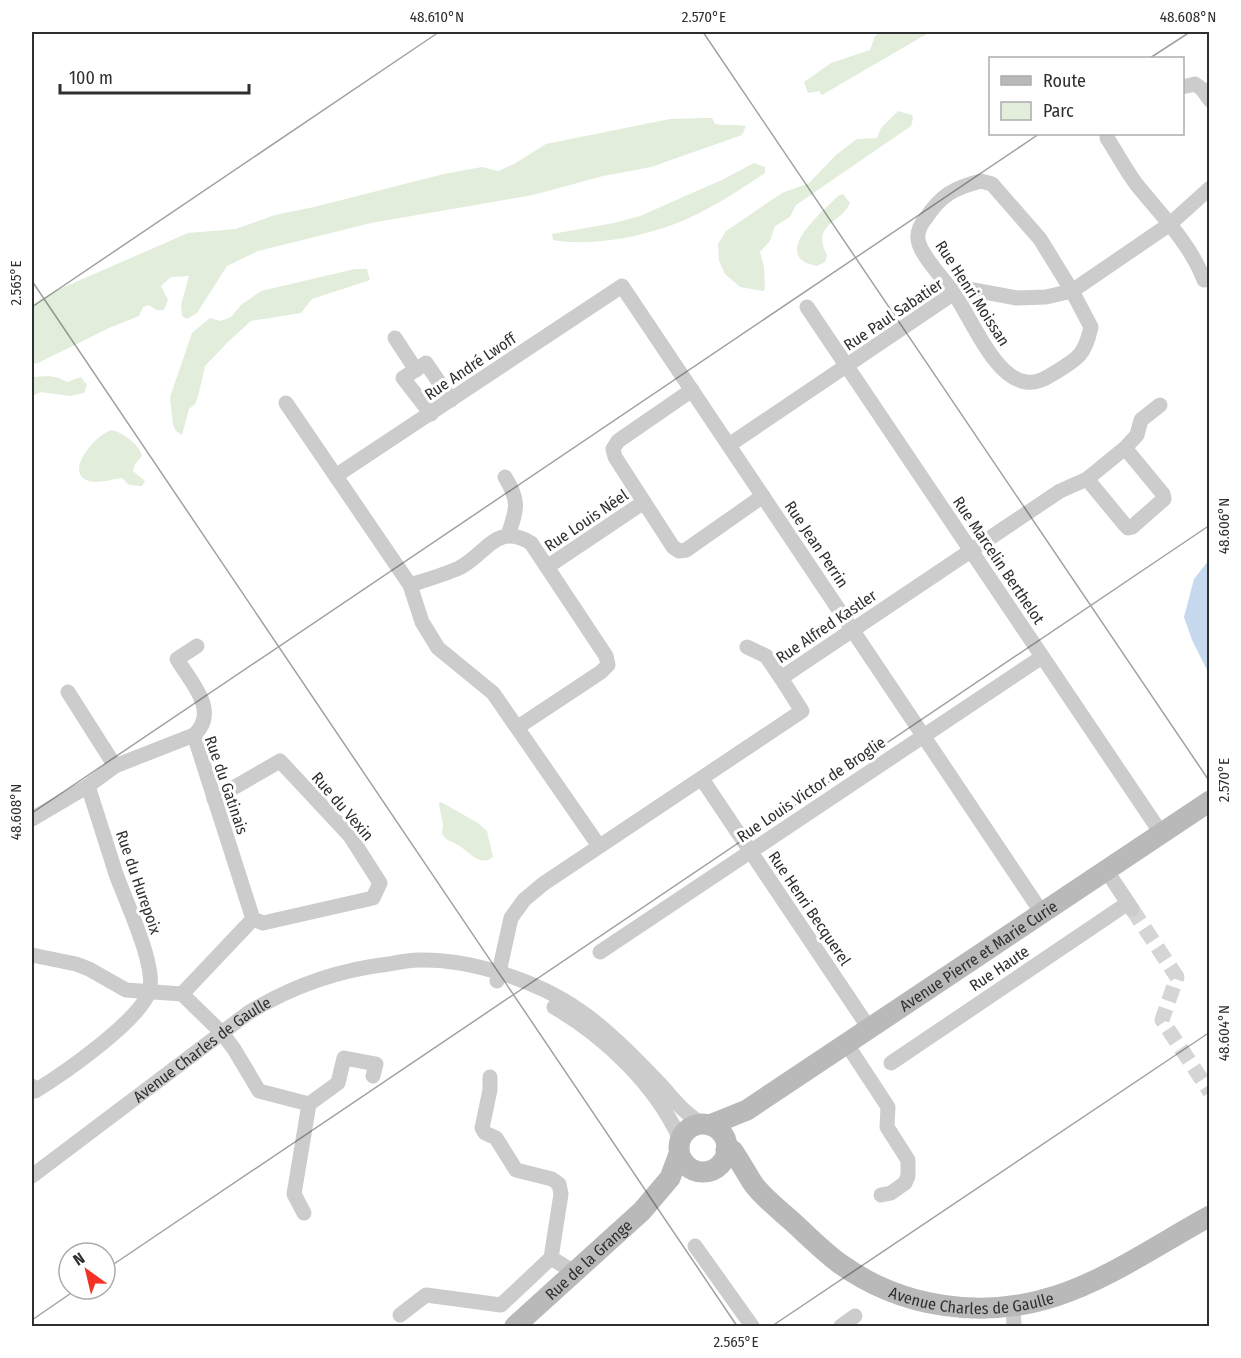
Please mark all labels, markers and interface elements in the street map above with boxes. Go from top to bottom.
text: 48.610°N [410,8,464,26]
text: 2.570°E [682,8,726,26]
text: 48.608°N [1160,8,1216,26]
scale bar [60,57,249,95]
legend [989,57,1184,135]
text: 100 m [69,67,113,89]
text: Route [1043,70,1086,92]
text: Parc [1043,100,1074,122]
street label: Rue Henri Moissan [931,237,1014,349]
text: 2.565°E [7,260,25,306]
street label: Rue Paul Sabatier [840,274,947,355]
street label: Rue André Lwoff [421,328,520,404]
street label: Rue Louis Néel [541,486,632,555]
street label: Rue Marcelin Berthelot [949,493,1049,628]
street label: Rue Jean Perrin [781,497,853,591]
text: 48.606°N [1215,498,1233,554]
street label: Rue Alfred Kastler [772,586,881,667]
street label: Rue du Gatinais [201,733,252,837]
street label: Rue Louis Victor de Broglie [733,733,889,846]
text: 2.570°E [1215,758,1233,802]
street label: Rue du Vexin [308,768,377,844]
text: 48.608°N [7,784,25,840]
street label: Rue du Hurepoix [112,828,165,937]
street label: Rue Henri Becquerel [764,848,855,969]
street label: Avenue Pierre et Marie Curie [896,897,1061,1016]
street label: Rue Haute [966,942,1033,995]
street label: Avenue Charles de Gaulle [129,993,274,1106]
text: 48.604°N [1215,1005,1233,1061]
street label: Rue de la Grange [541,1216,636,1304]
north arrow [57,1241,117,1301]
text: N [70,1248,88,1270]
street label: Avenue Charles de Gaulle [886,1283,1056,1318]
text: 2.565°E [713,1333,759,1351]

